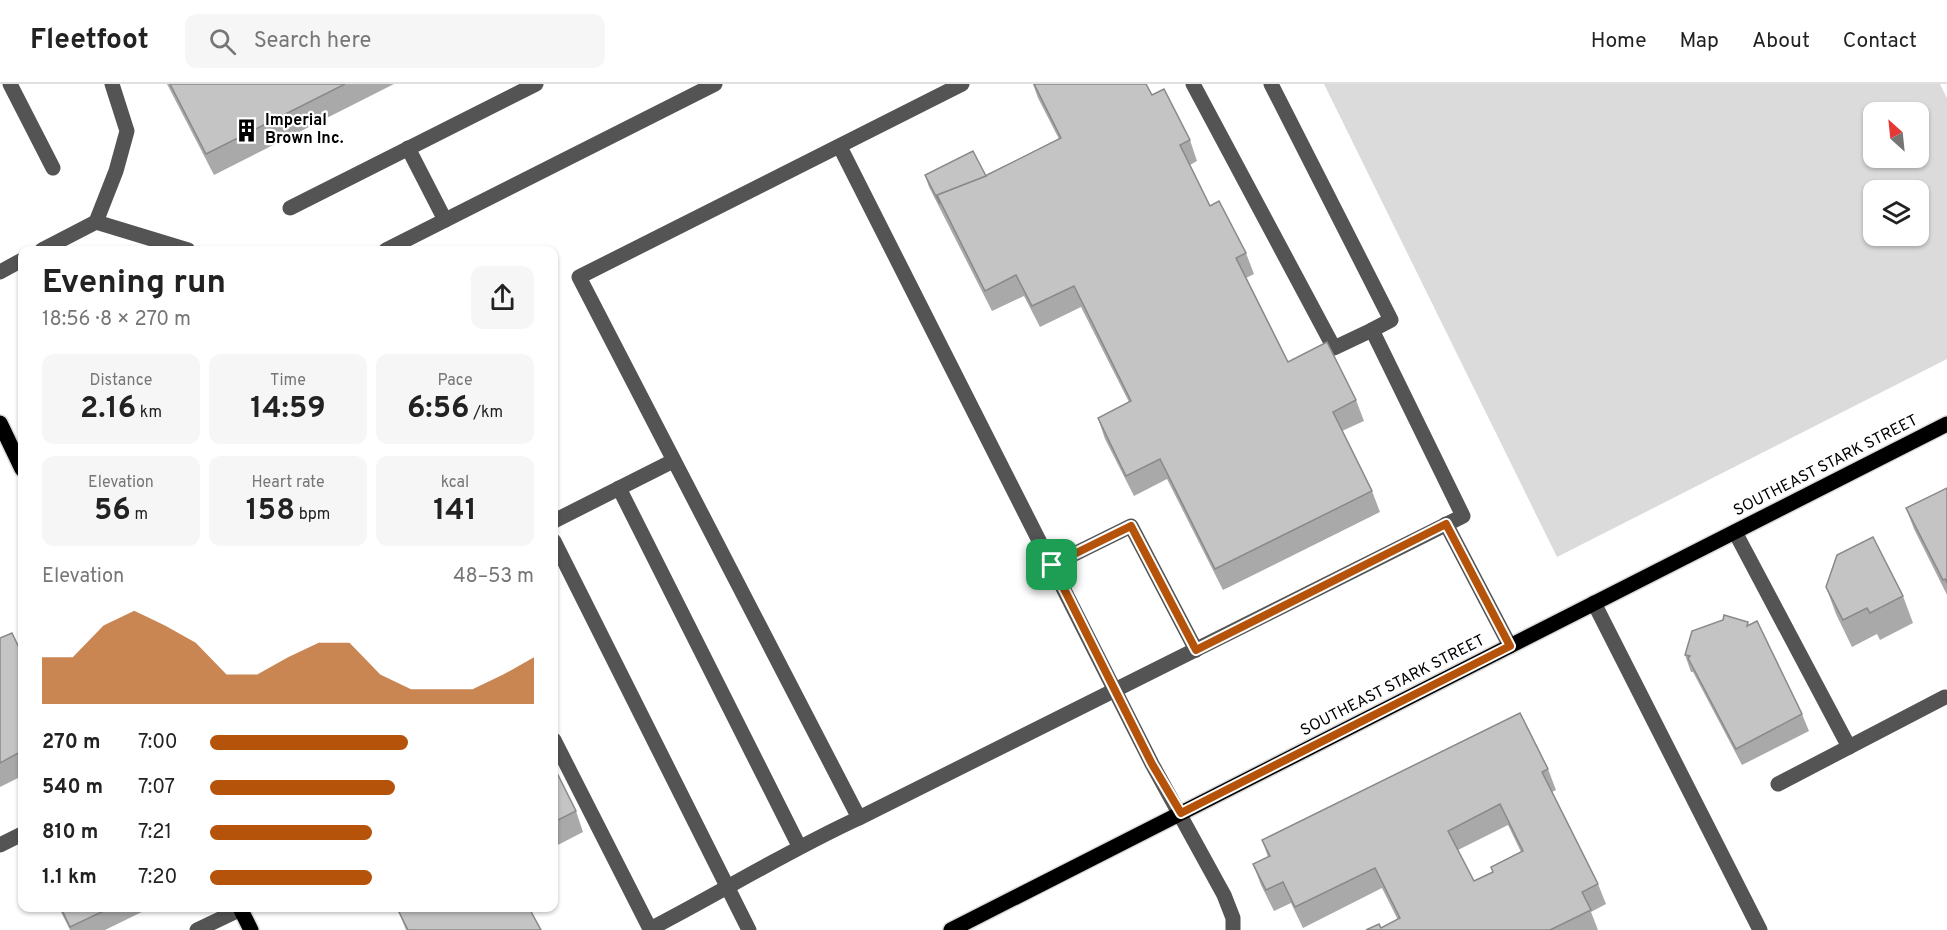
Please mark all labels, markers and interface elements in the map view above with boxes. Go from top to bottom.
search box [185,14,605,68]
text: Fleetfoot [30,23,149,59]
icon: search [206,25,239,58]
text: Search here [254,28,371,55]
text: Home [1591,28,1647,55]
text: Map [1680,28,1719,55]
text: About [1752,28,1810,55]
text: Contact [1843,28,1917,55]
north arrow [1863,102,1929,168]
map controls [1863,102,1929,246]
place label: Imperial Brown Inc. [265,111,344,149]
building icon: Imperial Brown Inc. [234,117,260,143]
button: layers [1863,180,1929,246]
text: Evening run [42,263,226,305]
button: share [471,266,534,329]
text: 18:56 · 8 × 270 m [42,307,191,333]
text: Distance [90,371,152,391]
text: Time [270,371,306,391]
text: Pace [437,371,473,391]
text: 2.16 [80,391,136,428]
text: 14:59 [250,391,326,428]
text: 6:56 [407,391,469,428]
text: km [136,403,162,423]
text: /km [469,403,503,423]
street label: SOUTHEAST STARK STREET [1730,411,1922,521]
text: Elevation [88,473,154,493]
text: Heart rate [251,473,325,493]
text: kcal [441,473,469,493]
text: 56 [94,493,131,530]
text: 158 [246,493,295,530]
text: 141 [433,493,477,530]
text: m [131,505,148,525]
text: bpm [295,505,330,525]
pin [1026,539,1077,590]
icon: arrive [1035,548,1068,581]
text: Elevation [42,564,124,590]
text: 48–53 m [453,564,534,590]
street label: SOUTHEAST STARK STREET [1297,631,1489,741]
text: 270 m [42,730,100,756]
text: 7:00 [138,730,178,756]
text: 540 m [42,775,103,801]
text: 7:07 [138,775,175,801]
text: 810 m [42,820,98,846]
text: 7:21 [138,820,172,846]
text: 1.1 km [42,865,97,891]
text: 7:20 [138,865,177,891]

